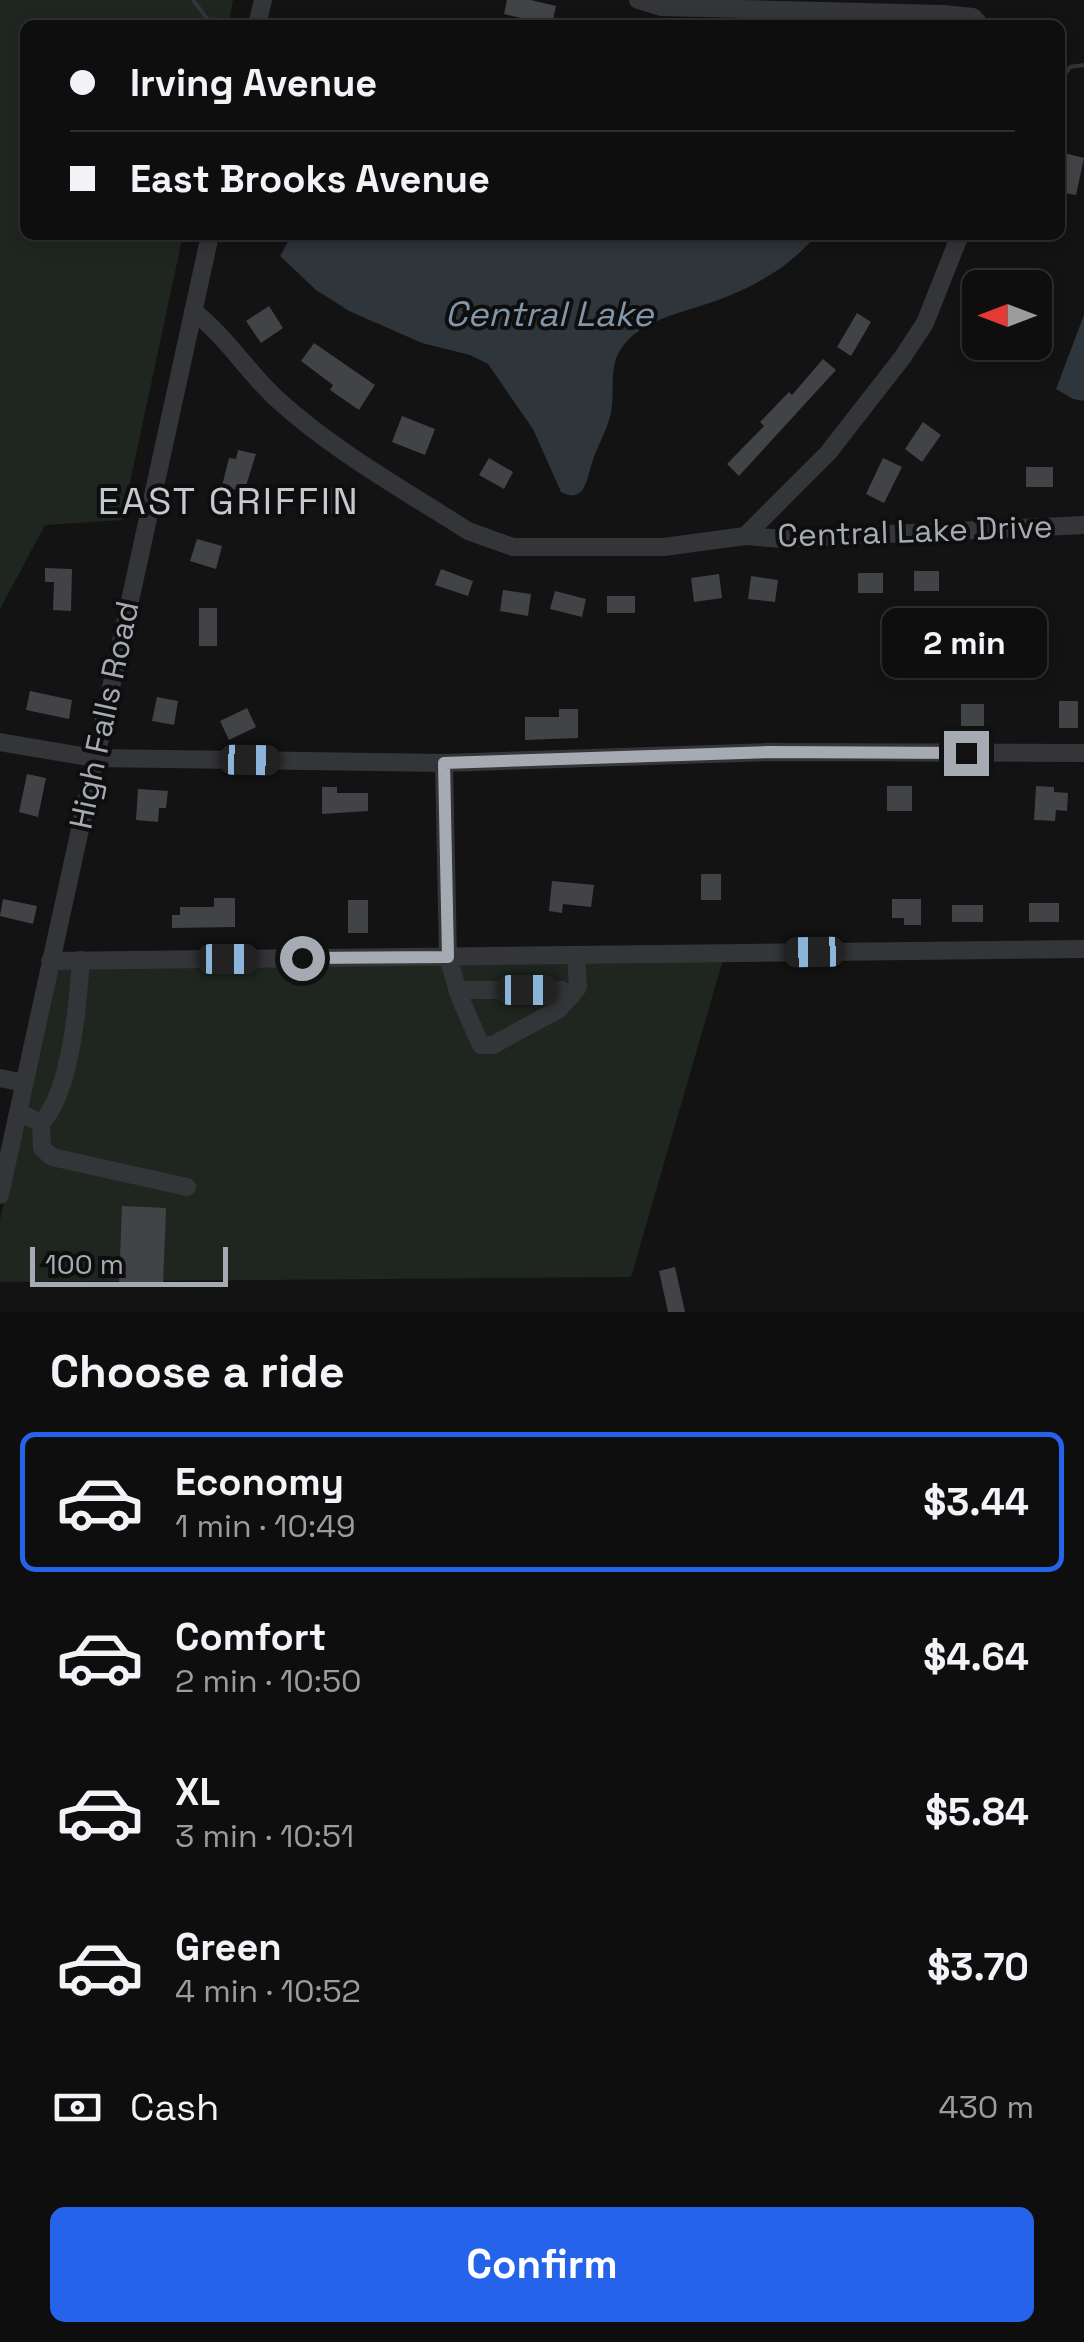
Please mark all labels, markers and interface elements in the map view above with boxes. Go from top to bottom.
text: Irving Avenue [130,59,377,107]
text: East Brooks Avenue [130,155,490,203]
north arrow [962,270,1052,360]
map controls [962,270,1052,360]
water label: Central Lake [445,292,654,336]
district label: EAST GRIFFIN [98,477,360,525]
street label: Central Lake Drive [777,506,1053,556]
street label: High Falls Road [60,597,148,833]
callout: 2 min [884,608,1048,678]
text: 2 min [923,623,1006,663]
route end [944,731,989,776]
car [220,744,280,776]
route start [280,936,325,981]
car [784,936,844,968]
car [198,944,258,974]
car [497,975,557,1005]
scale bar [30,1242,228,1286]
text: 100 m [45,1246,124,1282]
text: Choose a ride [50,1343,345,1400]
icon: car [55,1457,145,1547]
text: Economy [175,1458,344,1506]
text: $3.44 [923,1478,1029,1526]
text: 1 min · 10:49 [175,1506,356,1546]
icon: car [55,1612,145,1702]
text: Comfort [175,1613,326,1661]
text: $4.64 [923,1633,1029,1681]
text: 2 min · 10:50 [175,1661,362,1701]
icon: car [55,1767,145,1857]
text: XL [175,1768,220,1816]
text: $5.84 [925,1788,1029,1836]
text: 3 min · 10:51 [175,1816,354,1856]
icon: car [55,1922,145,2012]
text: Green [175,1923,282,1971]
text: $3.70 [927,1943,1029,1991]
text: 4 min · 10:52 [175,1971,361,2011]
icon: cash [50,2080,105,2135]
text: Cash [130,2083,219,2131]
text: 430 m [938,2087,1034,2127]
button: Confirm [50,2207,1034,2322]

